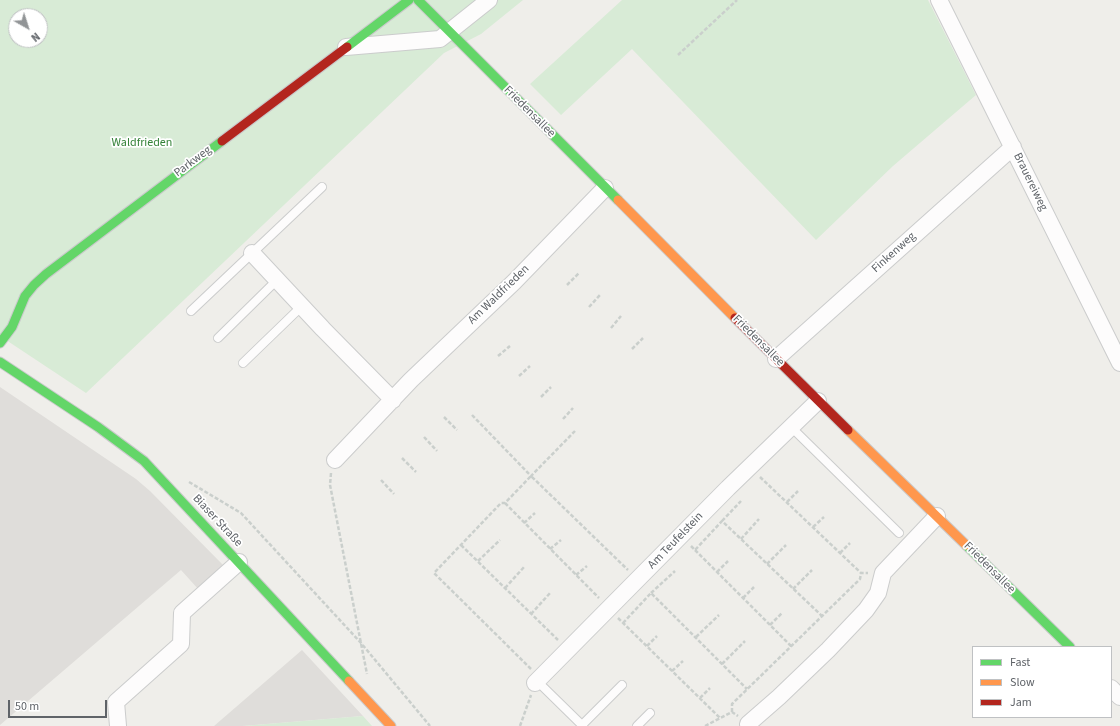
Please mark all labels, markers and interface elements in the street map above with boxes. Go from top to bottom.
north arrow [8,8,48,48]
text: N [28,29,43,45]
street label: Friedensallee [500,83,558,141]
park label: Waldfrieden [112,136,172,150]
street label: Parkweg [172,143,214,181]
street label: Brauereiweg [1010,151,1050,213]
street label: Finkenweg [869,230,919,276]
street label: Am Waldfrieden [465,262,533,328]
street label: Friedensallee [729,312,787,370]
street label: Biaser Straße [189,492,245,550]
street label: Am Teufelstein [645,510,707,572]
street label: Friedensallee [960,539,1018,597]
legend [972,646,1112,718]
text: Fast [1010,654,1030,671]
text: Slow [1010,674,1035,691]
scale bar [10,692,109,718]
text: Jam [1010,694,1032,711]
text: 50 m [15,698,39,715]

